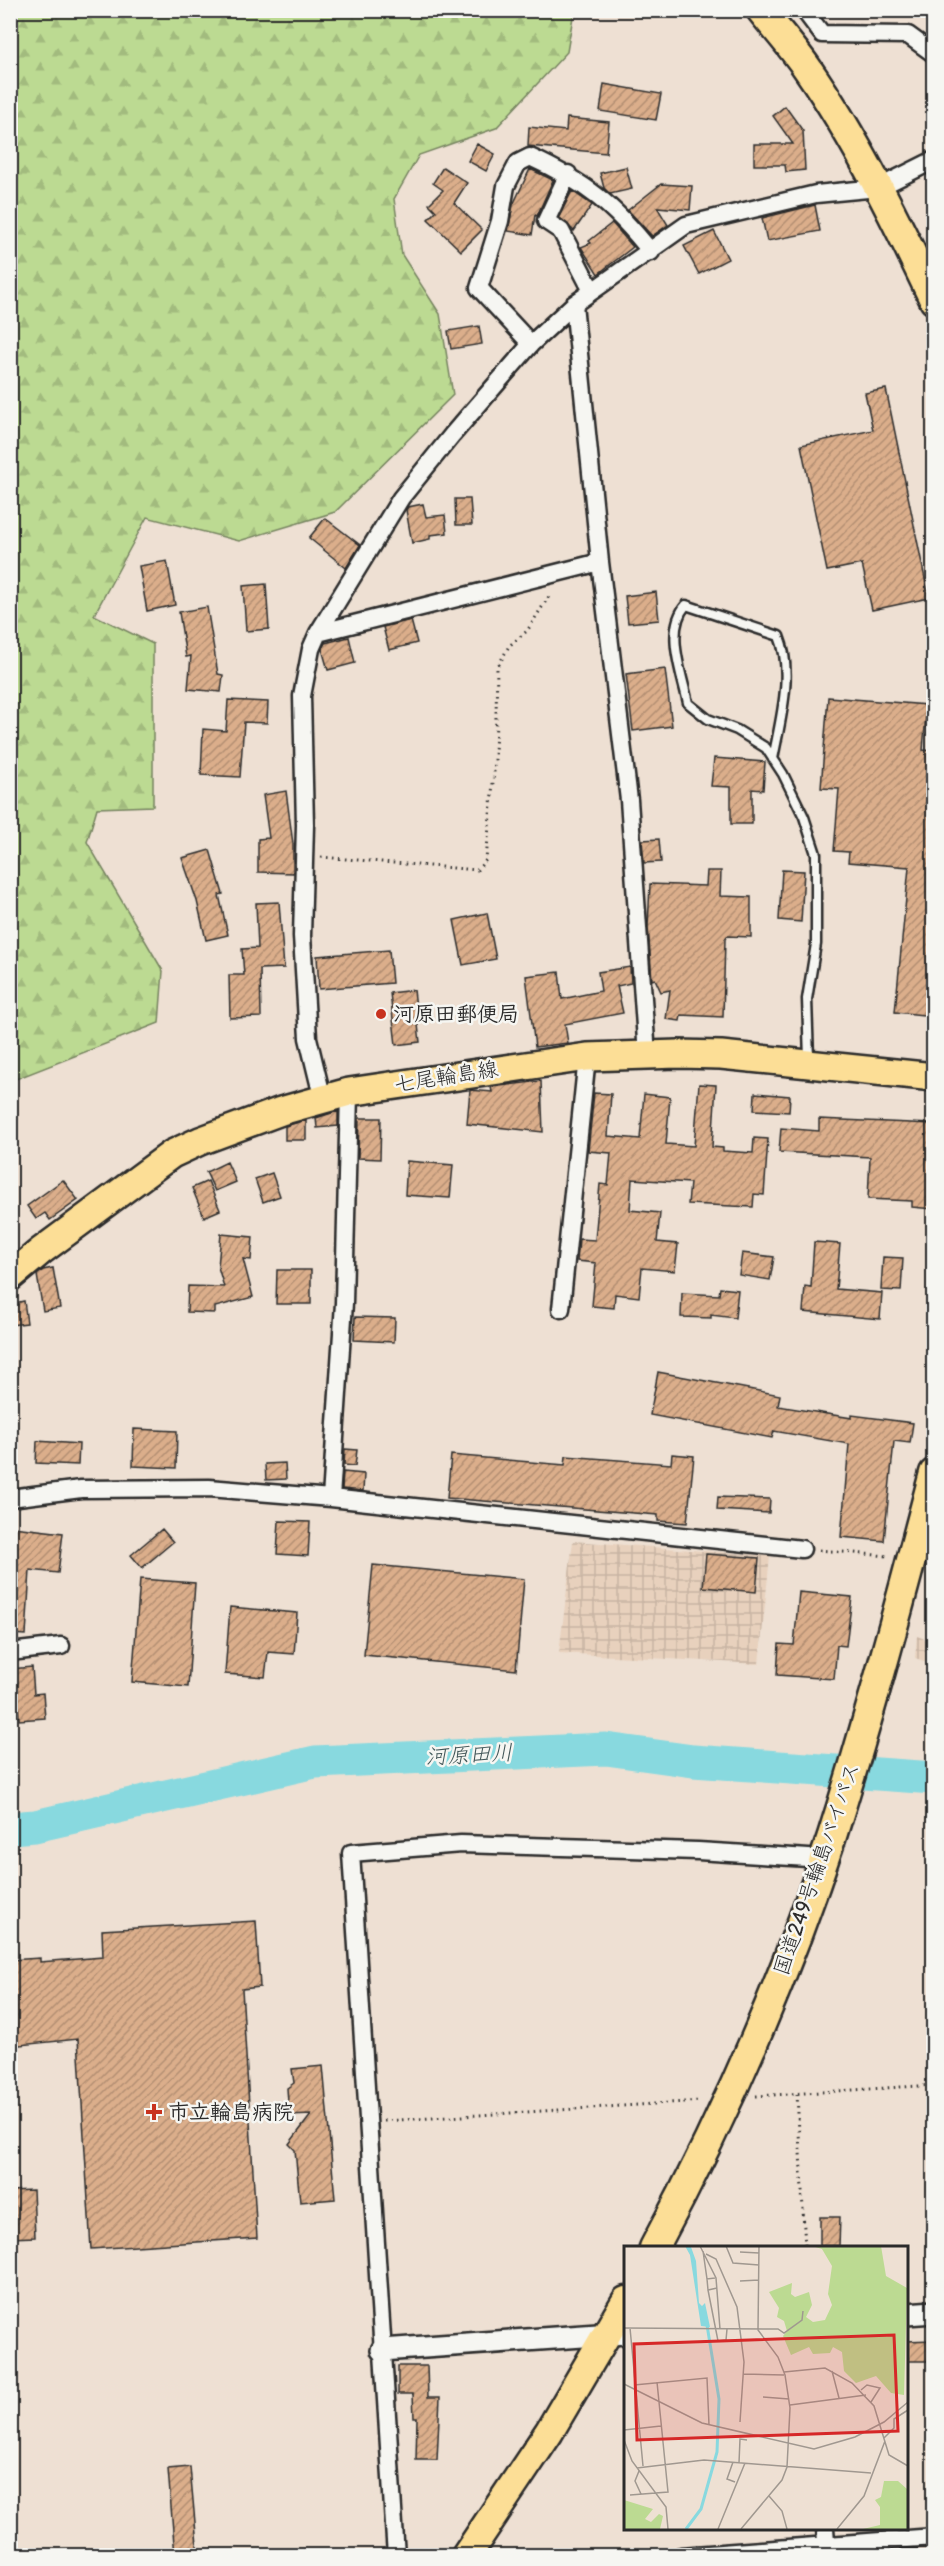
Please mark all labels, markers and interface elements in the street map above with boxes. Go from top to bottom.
place label: 河原田郵便局 [393,1001,519,1028]
marker: 河原田郵便局 [374,1007,388,1021]
street label: 七尾輪島線 [392,1055,500,1099]
water label: 河原田川 [424,1739,514,1771]
street label: 国道249号輪島バイパス [768,1759,866,1979]
place label: 市立輪島病院 [168,2099,294,2126]
marker: 市立輪島病院 [145,2103,163,2121]
inset map [624,2246,908,2530]

